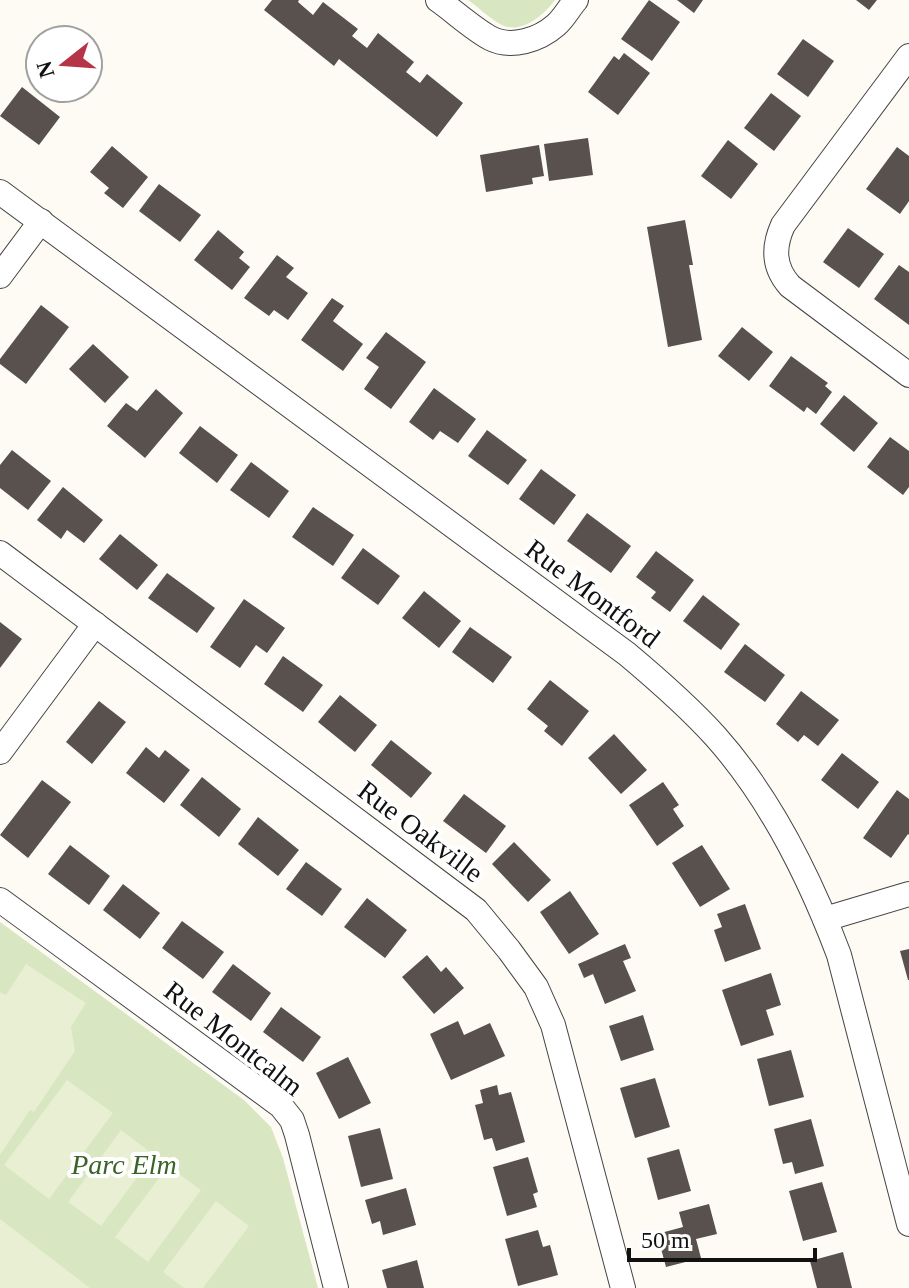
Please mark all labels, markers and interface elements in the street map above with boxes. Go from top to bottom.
north arrow [24,24,104,104]
text: N [31,58,60,81]
street label: Rue Montford [520,533,666,654]
street label: Rue Oakville [352,774,489,888]
street label: Rue Montcalm [158,975,309,1102]
park label: Parc Elm [70,1149,177,1180]
scale bar [629,1212,815,1262]
text: 50 m [641,1227,690,1253]

